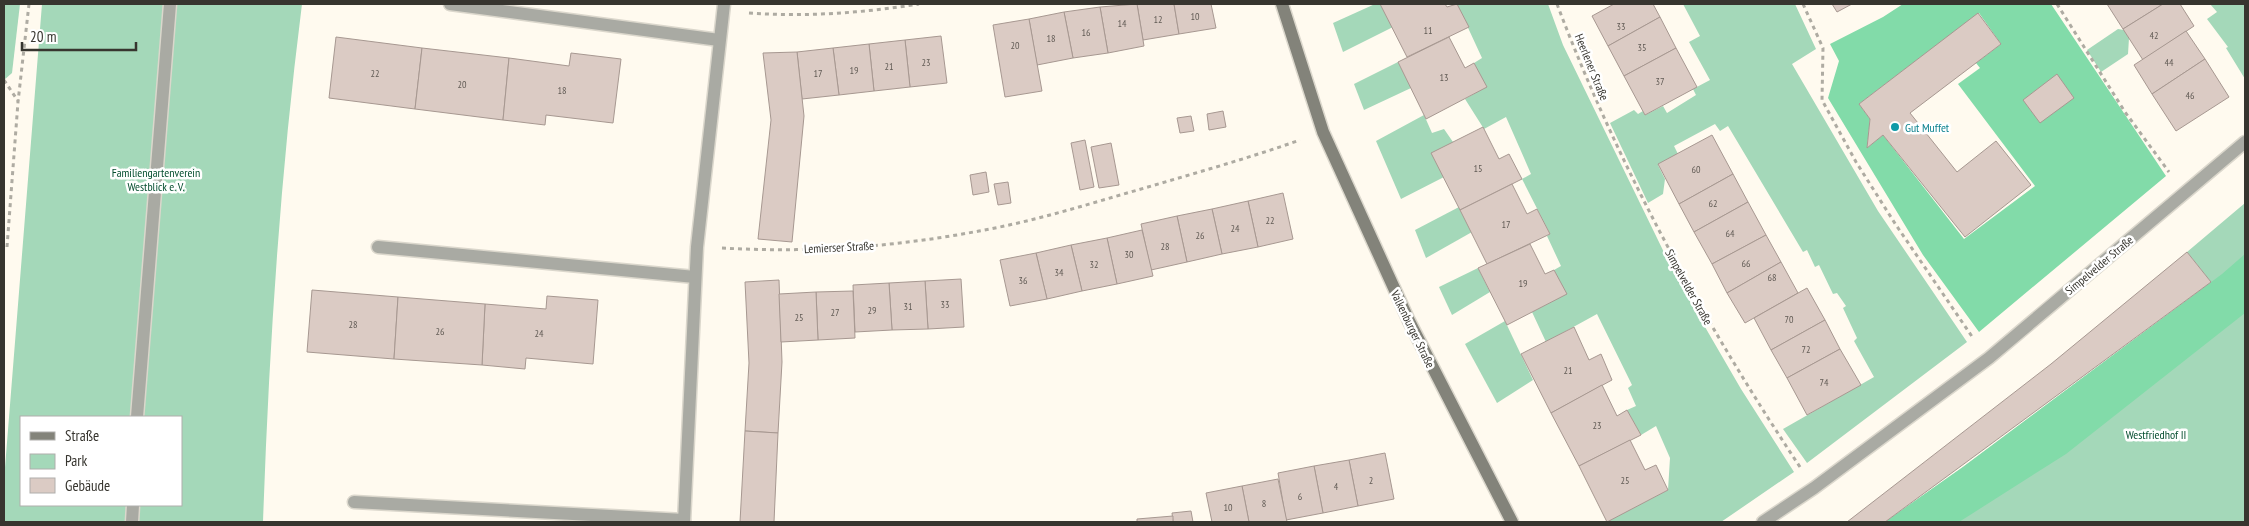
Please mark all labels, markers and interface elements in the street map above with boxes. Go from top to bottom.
house number: 10 [1191,10,1200,23]
house number: 12 [1154,13,1163,26]
house number: 14 [1118,17,1127,30]
scale bar [22,20,136,52]
house number: 33 [1617,20,1626,33]
house number: 11 [1424,24,1433,37]
house number: 16 [1082,26,1091,39]
text: 20 m [30,27,56,46]
house number: 42 [2150,29,2159,42]
street label: Heerlener Straße [1572,31,1612,103]
house number: 18 [1047,32,1056,45]
house number: 20 [1011,39,1020,52]
house number: 35 [1638,41,1647,54]
house number: 23 [922,56,931,69]
house number: 44 [2165,56,2174,69]
house number: 21 [885,60,894,73]
house number: 19 [850,64,859,77]
house number: 22 [371,67,380,80]
house number: 17 [814,67,823,80]
house number: 13 [1440,71,1449,84]
house number: 37 [1656,75,1665,88]
house number: 20 [458,78,467,91]
house number: 18 [558,84,567,97]
house number: 46 [2186,89,2195,102]
place label: Gut Muffet [1905,120,1950,135]
marker: Gut Muffet [1889,121,1901,133]
house number: 15 [1474,162,1483,175]
house number: 60 [1692,163,1701,176]
park label: Familiengartenverein Westblick e. V. [112,165,200,194]
house number: 62 [1709,197,1718,210]
house number: 22 [1266,214,1275,227]
house number: 17 [1502,218,1511,231]
house number: 24 [1231,222,1240,235]
house number: 64 [1726,227,1735,240]
house number: 26 [1196,229,1205,242]
street label: Simpelvelder Straße [2062,232,2136,298]
street label: Lemierser Straße [804,238,875,256]
house number: 28 [1161,240,1170,253]
street label: Simpelvelder Straße [1662,247,1716,328]
house number: 30 [1125,248,1134,261]
house number: 66 [1742,257,1751,270]
house number: 32 [1090,258,1099,271]
house number: 34 [1055,266,1064,279]
house number: 68 [1768,271,1777,284]
house number: 36 [1019,274,1028,287]
house number: 19 [1519,277,1528,290]
street label: Valkenburger Straße [1387,287,1438,370]
house number: 33 [941,298,950,311]
house number: 31 [904,300,913,313]
house number: 29 [868,304,877,317]
house number: 27 [831,306,840,319]
house number: 25 [795,311,804,324]
house number: 70 [1785,313,1794,326]
house number: 28 [349,318,358,331]
house number: 26 [436,325,445,338]
house number: 24 [535,327,544,340]
house number: 72 [1802,343,1811,356]
house number: 21 [1564,364,1573,377]
house number: 74 [1820,376,1829,389]
legend [20,416,182,506]
house number: 23 [1593,419,1602,432]
text: Straße [65,426,99,445]
park label: Westfriedhof II [2126,427,2186,442]
text: Park [65,451,87,470]
house number: 2 [1369,474,1373,487]
house number: 25 [1621,474,1630,487]
text: Gebäude [65,476,110,495]
house number: 4 [1334,480,1339,493]
house number: 6 [1298,490,1303,503]
house number: 8 [1262,497,1266,510]
house number: 10 [1224,501,1233,514]

